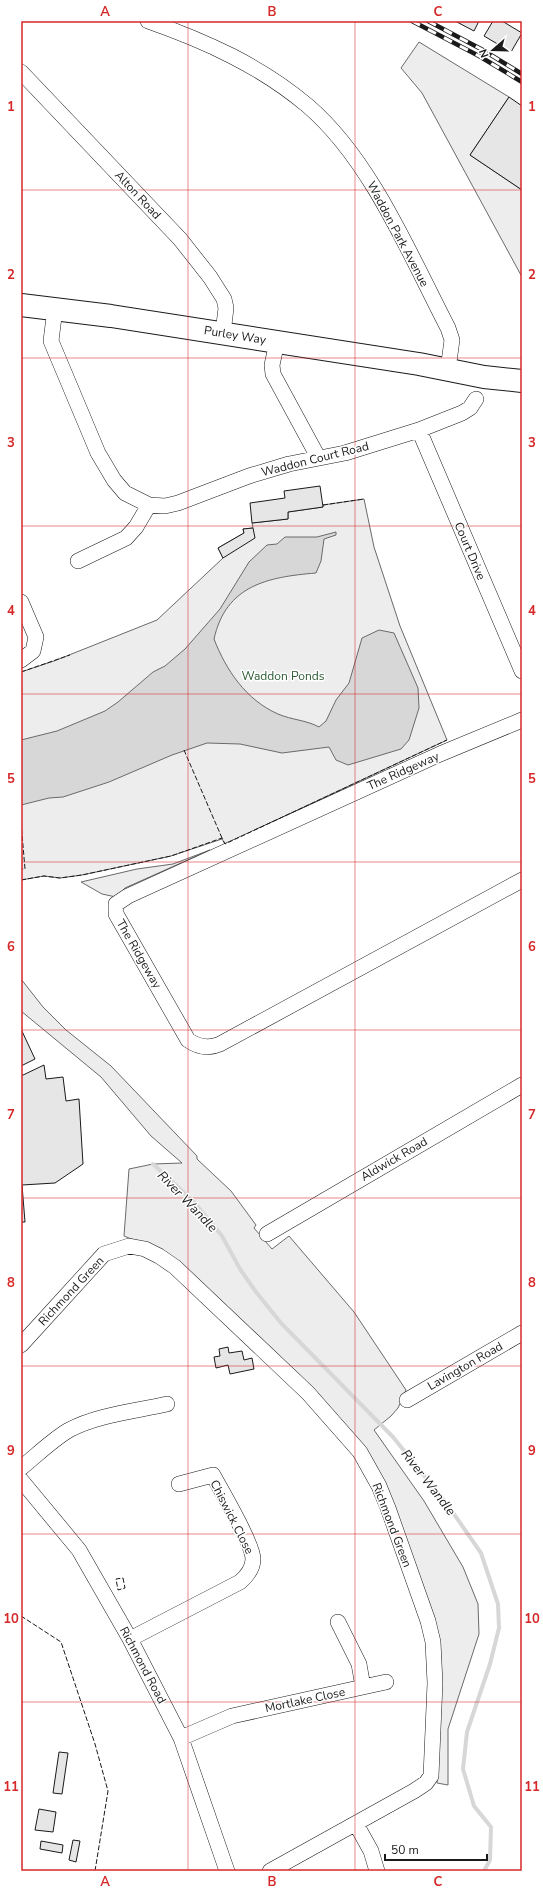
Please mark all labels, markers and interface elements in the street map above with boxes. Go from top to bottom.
text: A [100,3,110,21]
text: B [268,3,277,21]
text: C [434,3,443,21]
north arrow [473,30,513,70]
text: N [476,47,493,60]
text: 1 [7,98,15,116]
text: 1 [528,98,536,116]
street label: Alton Road [111,167,165,223]
street label: Waddon Park Avenue [363,178,433,290]
text: 2 [7,266,15,284]
text: 2 [528,266,536,284]
street label: Purley Way [203,322,268,348]
text: 3 [7,434,15,452]
text: 3 [528,434,536,452]
street label: Waddon Court Road [260,438,370,480]
street label: Court Drive [451,520,489,582]
text: 4 [7,602,15,620]
text: 4 [528,602,536,620]
park label: Waddon Ponds [241,668,325,684]
street label: The Ridgeway [365,748,442,794]
text: 5 [7,770,15,788]
text: 5 [528,770,536,788]
street label: The Ridgeway [113,917,166,992]
text: 6 [7,938,15,956]
text: 6 [528,938,536,956]
text: 7 [7,1106,15,1124]
text: 7 [528,1106,536,1124]
street label: Aldwick Road [358,1133,430,1185]
water label: River Wandle [153,1167,221,1237]
street label: Richmond Green [35,1253,107,1329]
text: 8 [7,1274,15,1292]
text: 8 [528,1274,536,1292]
street label: Lavington Road [425,1338,505,1394]
text: 9 [7,1442,15,1460]
text: 9 [528,1442,536,1460]
water label: River Wandle [397,1446,460,1519]
street label: Chiswick Close [206,1477,258,1557]
street label: Richmond Green [368,1480,416,1570]
text: 10 [3,1610,19,1628]
text: 10 [524,1610,540,1628]
street label: Richmond Road [116,1624,170,1706]
street label: Mortlake Close [264,1684,346,1716]
text: 11 [3,1778,19,1796]
text: 11 [524,1778,540,1796]
scale bar [385,1836,487,1862]
text: 50 m [391,1842,419,1858]
text: A [100,1873,110,1891]
text: B [268,1873,277,1891]
text: C [434,1873,443,1891]

